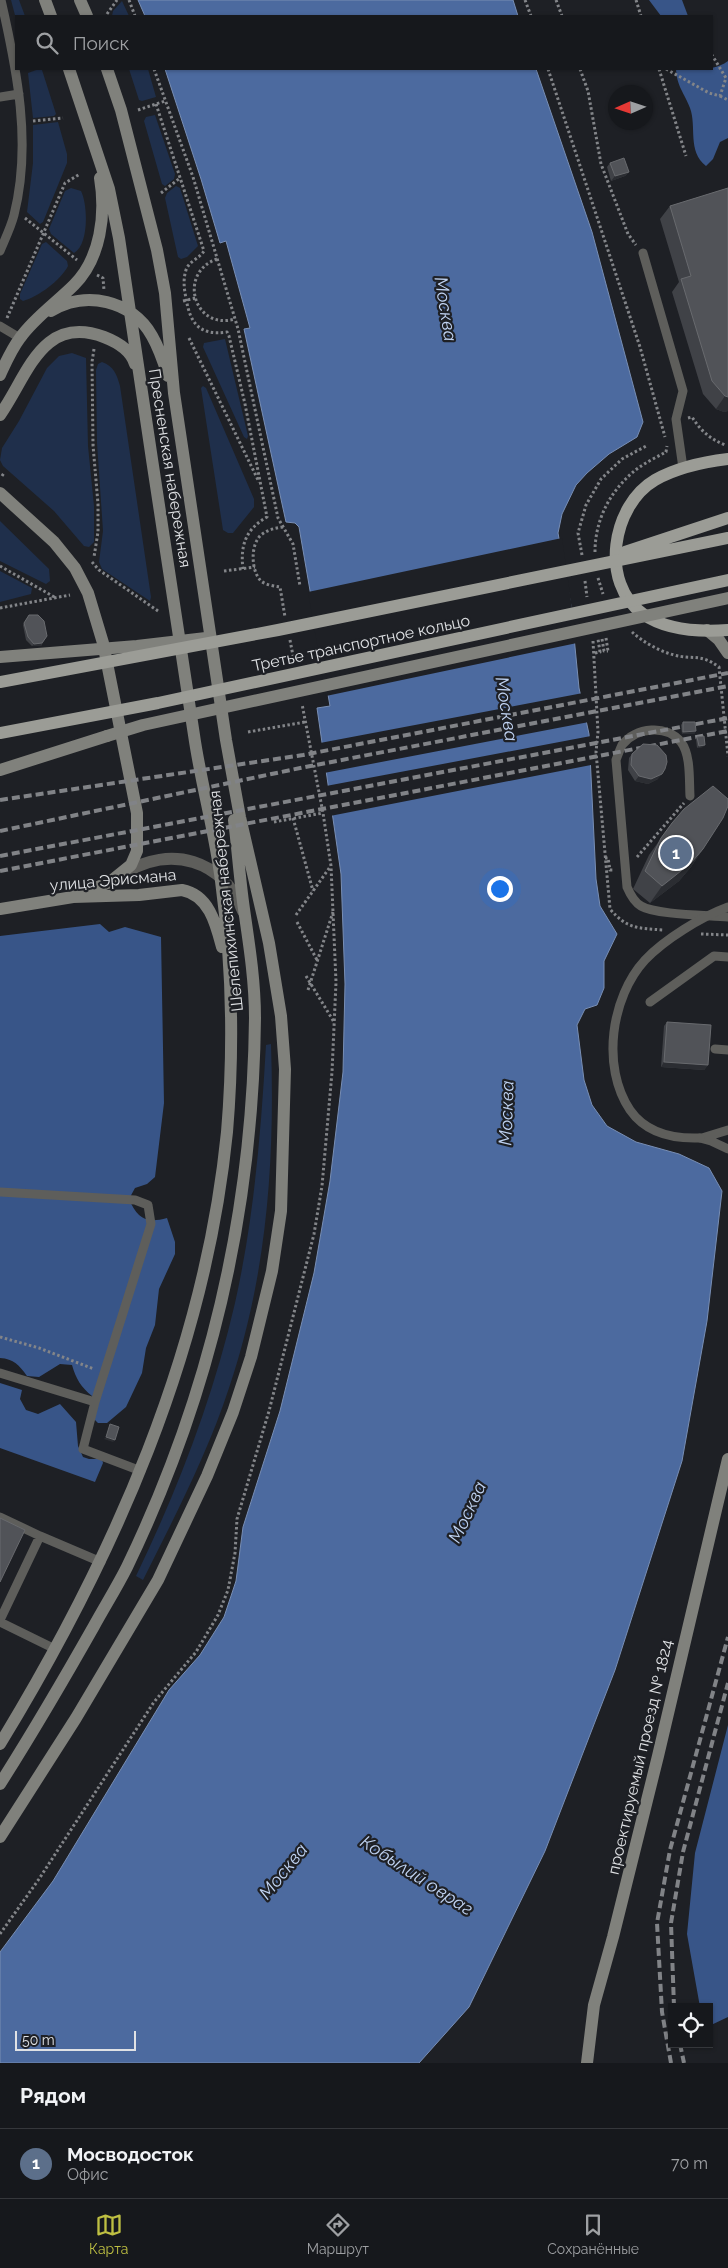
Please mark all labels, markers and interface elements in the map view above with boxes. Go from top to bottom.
search box [15,15,713,70]
icon: search [33,29,61,57]
text: Поиск [73,32,129,54]
north arrow [608,85,653,130]
water label: Москва [431,275,462,343]
street label: Пресненская набережная [145,367,195,569]
street label: Третье транспортное кольцо [250,611,472,675]
water label: Москва [492,675,523,743]
street label: Шелепихинская набережная [205,790,247,1012]
pin: 1 [660,834,692,872]
street label: улица Эрисмана [49,865,177,895]
your location [487,876,513,902]
water label: Москва [494,1080,518,1146]
water label: Москва [444,1478,490,1546]
street label: проектируемый проезд № 1824 [604,1637,676,1876]
water label: Кобылий овраг [357,1831,477,1919]
water label: Москва [254,1839,312,1903]
map controls [668,2003,713,2048]
button: locate [668,2003,713,2048]
scale bar [15,2028,136,2051]
text: 50 m [22,2032,55,2048]
text: Рядом [20,2083,86,2108]
text: Мосводосток [67,2143,194,2165]
text: 1 [32,2154,40,2173]
text: 70 m [671,2154,708,2173]
text: Офис [67,2165,108,2184]
tab: Карта [89,2211,129,2257]
tab: Маршрут [307,2211,369,2257]
tab: Сохранённые [547,2211,639,2257]

